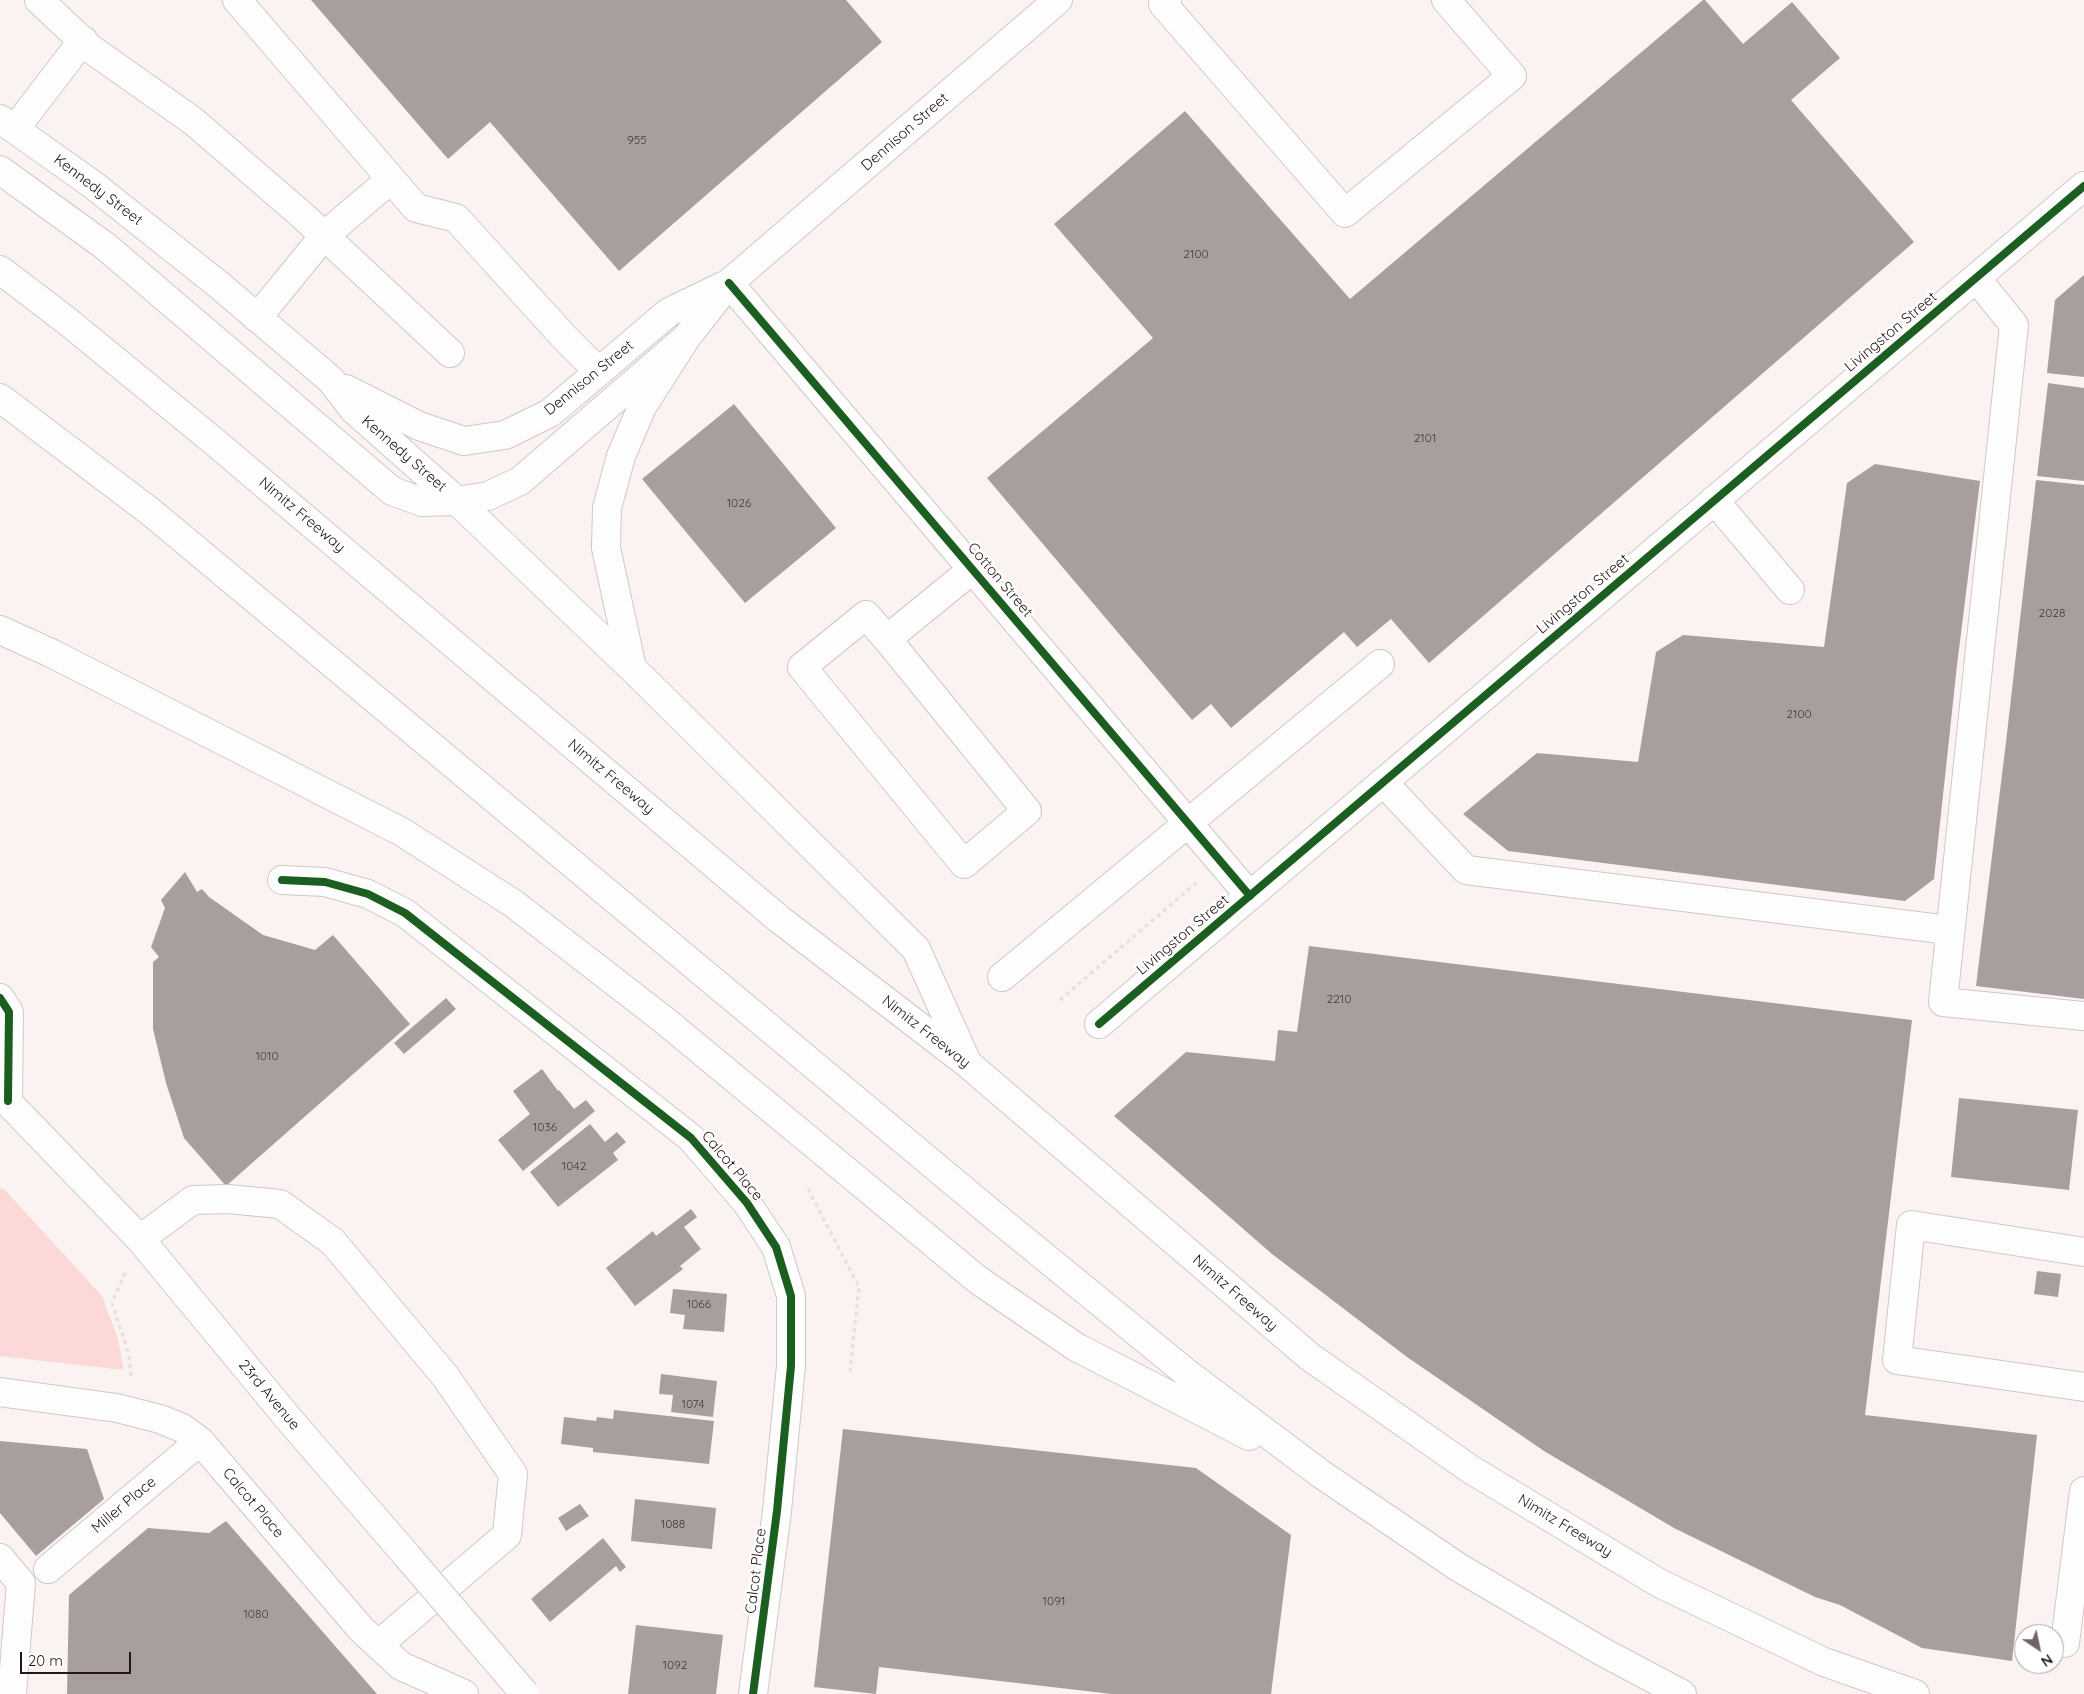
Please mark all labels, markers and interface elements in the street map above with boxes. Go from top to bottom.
street label: Dennison Street [858,89,952,175]
house number: 955 [627,133,647,147]
street label: Kennedy Street [50,151,146,229]
house number: 2100 [1183,247,1209,261]
street label: Livingston Street [1841,288,1941,376]
street label: Dennison Street [541,336,637,420]
street label: Kennedy Street [358,412,450,496]
house number: 2101 [1414,431,1436,445]
street label: Nimitz Freeway [255,474,349,556]
house number: 1026 [727,496,751,510]
street label: Cotton Street [964,539,1036,621]
street label: Livingston Street [1533,550,1633,638]
house number: 2028 [2039,606,2065,620]
house number: 2100 [1786,707,1812,721]
street label: Nimitz Freeway [564,736,658,818]
street label: Livingston Street [1133,891,1233,979]
street label: Nimitz Freeway [878,992,974,1072]
house number: 2210 [1327,992,1351,1006]
house number: 1010 [255,1049,279,1063]
house number: 1036 [533,1120,557,1134]
street label: Calcot Place [697,1127,767,1205]
house number: 1042 [562,1159,586,1173]
street label: Nimitz Freeway [1189,1251,1281,1335]
house number: 1066 [687,1297,711,1311]
street label: 23rd Avenue [234,1356,304,1434]
house number: 1074 [682,1397,704,1411]
street label: Calcot Place [218,1464,288,1542]
street label: Miller Place [88,1473,160,1537]
street label: Nimitz Freeway [1514,1491,1616,1561]
house number: 1088 [661,1517,685,1531]
street label: Calcot Place [742,1527,770,1615]
house number: 1091 [1043,1594,1065,1608]
house number: 1080 [243,1607,269,1621]
north arrow [2014,1624,2064,1674]
scale bar [22,1642,134,1674]
text: N [2038,1650,2056,1671]
text: 20 m [28,1651,63,1670]
house number: 1092 [663,1658,687,1672]

